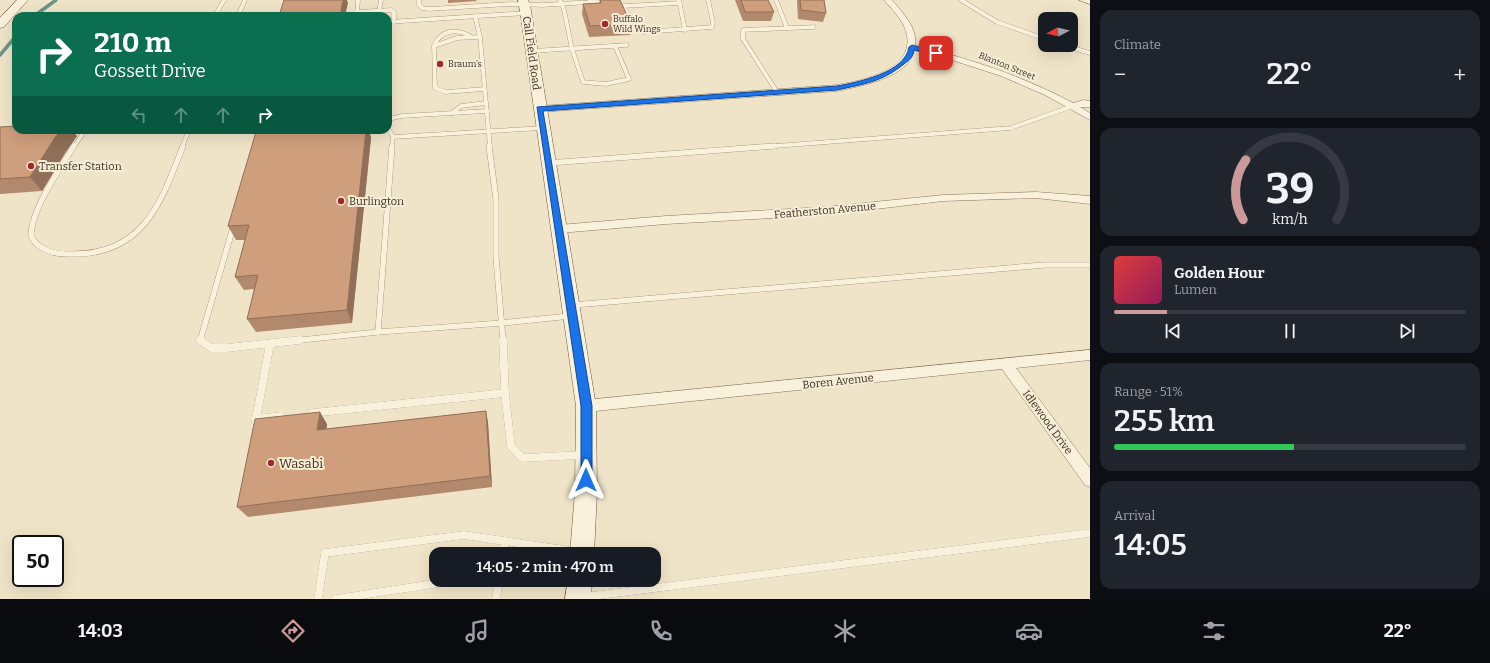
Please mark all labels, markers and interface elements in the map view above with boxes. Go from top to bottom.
north arrow [1038,12,1078,52]
map controls [1038,12,1078,52]
place label: Buffalo Wild Wings [613,14,661,34]
street label: Call Field Road [520,15,543,91]
marker: Buffalo Wild Wings [600,19,610,29]
text: 210 m [94,26,171,59]
icon: right [28,28,80,80]
pin [919,36,953,70]
text: Climate [1114,37,1161,52]
icon: arrive [925,42,947,64]
street label: Blanton Street [977,50,1037,82]
text: 22° [1266,56,1313,92]
marker: Braum's [435,59,445,69]
place label: Braum's [448,59,482,69]
text: Gossett Drive [94,60,206,82]
text: − [1114,61,1126,88]
text: + [1453,61,1466,88]
icon: left [128,104,150,126]
icon: ahead [170,104,192,126]
icon: ahead [212,104,234,126]
icon: right [254,104,276,126]
place label: Transfer Station [39,160,122,173]
marker: Transfer Station [26,161,36,171]
text: 39 [1266,163,1314,213]
place label: Burlington [349,195,404,208]
marker: Burlington [336,196,346,206]
street label: Featherston Avenue [773,200,877,221]
text: km/h [1272,210,1308,227]
text: Golden Hour [1174,264,1265,282]
text: Lumen [1174,282,1217,297]
icon: previous [1162,320,1184,342]
icon: pause [1279,320,1301,342]
icon: next [1396,320,1418,342]
street label: Boren Avenue [802,371,874,392]
text: Range · 51% [1114,384,1183,399]
street label: Idlewood Drive [1020,388,1075,457]
text: 255 km [1114,403,1215,439]
place label: Wasabi [279,456,323,471]
marker: Wasabi [266,458,276,468]
position arrow [565,459,607,501]
text: Arrival [1114,508,1155,523]
text: 14:05 [1114,527,1187,563]
speed limit sign: 50 [12,535,64,587]
text: 14:05 · 2 min · 470 m [476,558,614,576]
icon: directions [279,617,307,645]
icon: music [463,617,491,645]
icon: phone [647,617,675,645]
icon: climate [831,617,859,645]
icon: car [1015,617,1043,645]
icon: filters [1200,617,1228,645]
text: 14:03 [78,620,123,642]
text: 22° [1384,620,1412,642]

